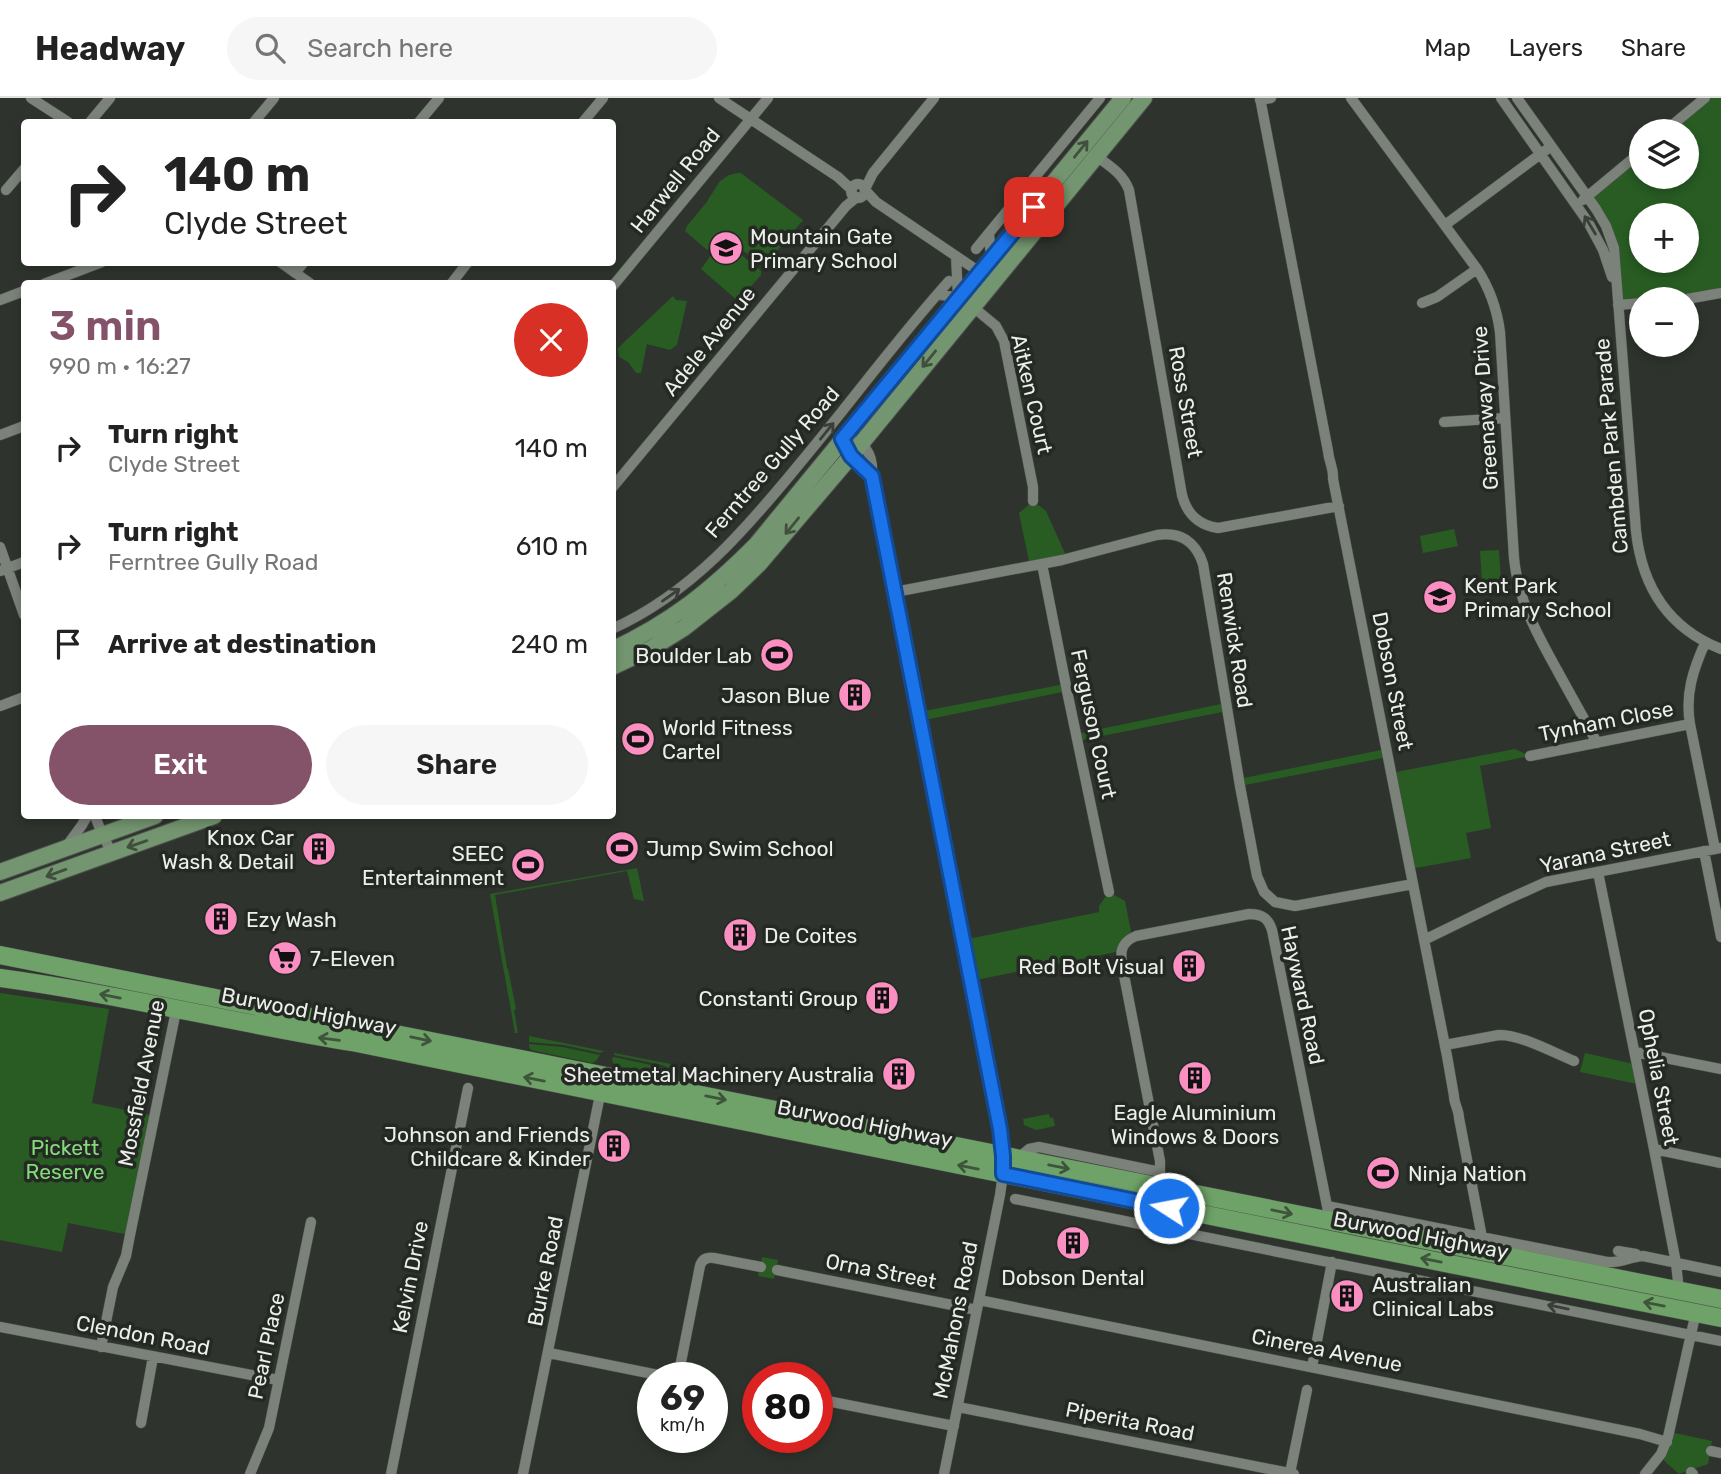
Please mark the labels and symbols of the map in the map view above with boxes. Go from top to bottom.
street label: Harwell Road [625,122,725,238]
one-way arrow [1073,140,1089,158]
pin [1004,177,1064,237]
one-way arrow [1582,215,1596,235]
place label: Mountain Gate Primary School [750,224,898,273]
school or university icon: Mountain Gate Primary School [707,229,745,267]
street label: Adele Avenue [657,281,761,401]
street label: Greenaway Drive [1467,325,1503,491]
street label: Aitken Court [1006,332,1058,456]
street label: Cambden Park Parade [1589,337,1633,555]
street label: Ross Street [1164,344,1208,460]
one-way arrow [921,350,937,368]
street label: Ferntree Gully Road [700,381,844,543]
one-way arrow [820,422,835,440]
one-way arrow [785,516,800,534]
street label: Renwick Road [1212,570,1258,710]
place label: Kent Park Primary School [1464,573,1612,622]
school or university icon: Kent Park Primary School [1421,578,1459,616]
one-way arrow [661,588,680,602]
street label: Dobson Street [1367,610,1419,752]
sports icon: Boulder Lab [758,636,796,674]
place label: Boulder Lab [635,643,752,668]
street label: Ferguson Court [1066,647,1122,801]
building icon: Jason Blue [836,676,874,714]
place label: Jason Blue [721,683,830,708]
street label: Tynham Close [1537,696,1675,746]
place label: World Fitness Cartel [662,715,793,764]
sports icon: World Fitness Cartel [619,720,657,758]
place label: Knox Car Wash & Detail [162,825,294,874]
street label: Yarana Street [1538,826,1672,878]
sports icon: Jump Swim School [603,829,641,867]
building icon: Knox Car Wash & Detail [300,830,338,868]
place label: Jump Swim School [646,836,834,861]
one-way arrow [127,839,149,851]
place label: SEEC Entertainment [362,841,504,890]
sports icon: SEEC Entertainment [509,846,547,884]
one-way arrow [45,868,67,880]
building icon: Ezy Wash [202,900,240,938]
place label: Ezy Wash [246,907,337,932]
building icon: De Coites [721,916,759,954]
place label: De Coites [764,923,857,948]
street label: Hayward Road [1276,923,1330,1067]
supermarket icon: 7-Eleven [266,939,304,977]
place label: 7-Eleven [310,946,395,971]
building icon: Red Bolt Visual [1170,947,1208,985]
place label: Red Bolt Visual [1018,954,1164,979]
building icon: Constanti Group [863,979,901,1017]
street label: Burwood Highway [219,982,399,1040]
place label: Constanti Group [698,986,858,1011]
one-way arrow [99,989,122,1002]
street label: Mossfield Avenue [113,998,169,1168]
street label: Ophelia Street [1633,1006,1685,1148]
one-way arrow [318,1032,341,1045]
one-way arrow [409,1032,432,1046]
building icon: Sheetmetal Machinery Australia [880,1055,918,1093]
building icon: Eagle Aluminium Windows & Doors [1176,1059,1214,1097]
place label: Sheetmetal Machinery Australia [564,1062,874,1087]
one-way arrow [523,1071,546,1085]
one-way arrow [704,1092,727,1106]
street label: Burwood Highway [775,1094,955,1152]
place label: Eagle Aluminium Windows & Doors [1111,1100,1279,1149]
place label: Johnson and Friends Childcare & Kinder [384,1122,590,1171]
building icon: Johnson and Friends Childcare & Kinder [595,1127,633,1165]
park label: Pickett Reserve [26,1135,104,1184]
sports icon: Ninja Nation [1364,1154,1402,1192]
one-way arrow [957,1159,980,1173]
one-way arrow [1047,1161,1070,1174]
place label: Ninja Nation [1408,1161,1527,1186]
position arrow [1132,1171,1206,1245]
one-way arrow [1270,1205,1293,1219]
street label: Burwood Highway [1331,1206,1511,1264]
street label: Burke Road [522,1214,568,1328]
street label: Kelvin Drive [387,1219,433,1335]
building icon: Dobson Dental [1054,1224,1092,1262]
street label: McMahons Road [927,1239,983,1401]
street label: Orna Street [823,1248,939,1294]
one-way arrow [1420,1252,1443,1266]
place label: Dobson Dental [1001,1265,1145,1290]
place label: Australian Clinical Labs [1372,1272,1494,1321]
building icon: Australian Clinical Labs [1328,1277,1366,1315]
street label: Pearl Place [242,1290,290,1402]
one-way arrow [1643,1297,1666,1311]
one-way arrow [1547,1300,1570,1314]
street label: Clendon Road [74,1310,212,1360]
street label: Cinerea Avenue [1250,1323,1404,1377]
speed limit sign: 80 [742,1362,833,1453]
street label: Piperita Road [1064,1396,1196,1446]

